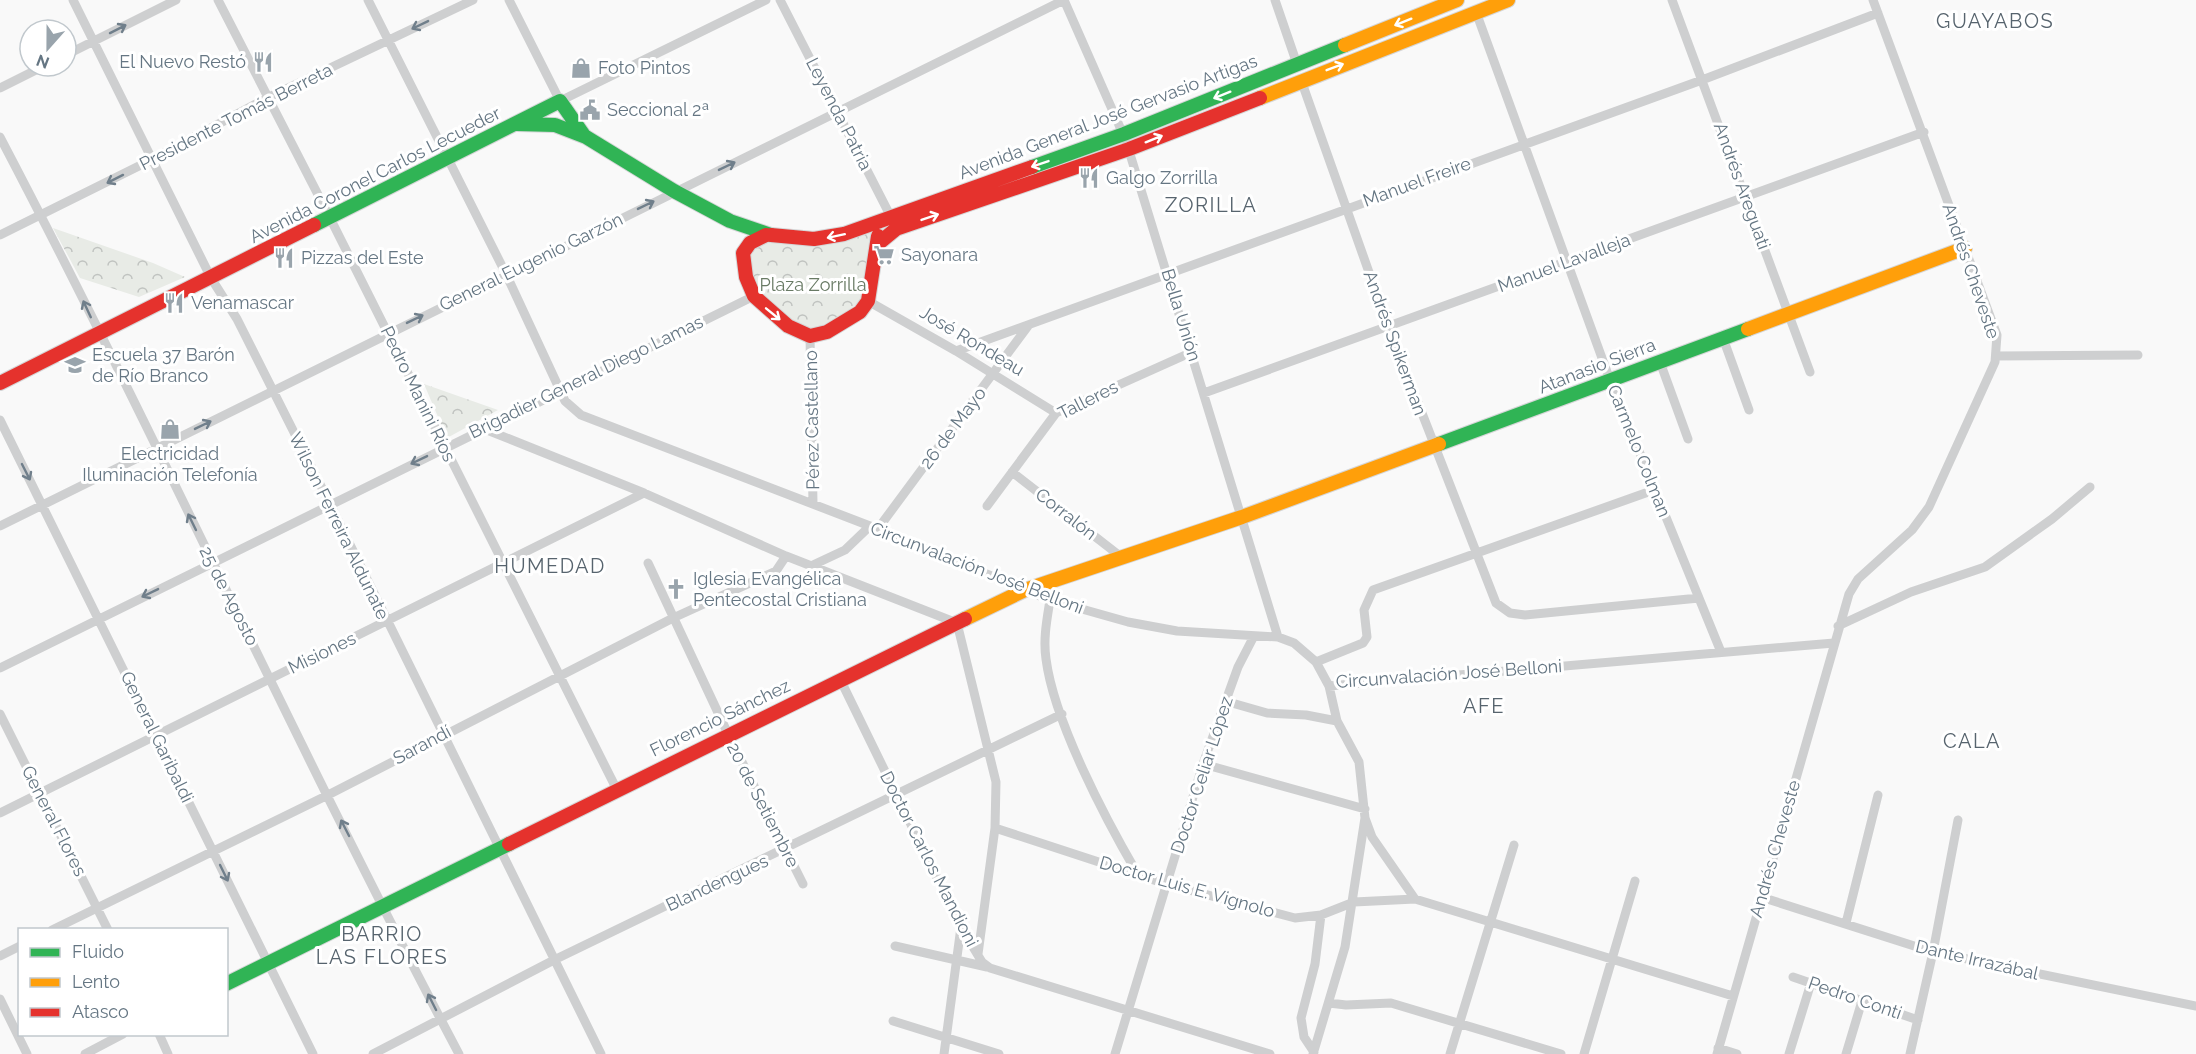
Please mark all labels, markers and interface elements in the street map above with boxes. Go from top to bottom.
district label: GUAYABOS [1936,9,2054,33]
one-way arrow [1394,17,1413,28]
north arrow [18,18,78,78]
one-way arrow [412,20,430,32]
one-way arrow [109,23,127,34]
text: N [34,50,52,73]
restaurant icon: El Nuevo Restó [251,50,275,74]
street label: Avenida General José Gervasio Artigas [956,50,1260,183]
place label: El Nuevo Restó [119,51,246,72]
street label: Leyenda Patria [802,54,877,174]
shop icon: Foto Pintos [569,56,593,80]
place label: Foto Pintos [598,57,691,78]
street label: Presidente Tomás Berreta [136,59,336,174]
one-way arrow [1325,60,1344,71]
one-way arrow [1214,90,1232,101]
public building icon: Seccional 2ª [578,98,602,122]
place label: Seccional 2ª [607,99,709,120]
street label: Avenida Coronel Carlos Lecueder [246,102,504,247]
street label: Andrés Areguati [1710,120,1775,252]
one-way arrow [1144,133,1163,144]
street label: Manuel Freire [1360,152,1474,211]
one-way arrow [718,159,736,171]
one-way arrow [1031,160,1050,171]
restaurant icon: Galgo Zorrilla [1077,166,1101,190]
place label: Galgo Zorrilla [1106,167,1218,188]
one-way arrow [107,173,124,185]
district label: ZORILLA [1165,193,1257,217]
one-way arrow [637,198,655,210]
street label: Andrés Cheveste [1938,200,2005,342]
street label: General Eugenio Garzón [436,208,626,315]
one-way arrow [920,211,939,222]
street label: Manuel Lavalleja [1495,229,1633,296]
one-way arrow [827,230,846,242]
supermarket icon: Sayonara [872,243,896,267]
place label: Sayonara [901,244,978,265]
restaurant icon: Pizzas del Este [272,246,296,270]
place label: Pizzas del Este [301,247,424,268]
street label: Bella Unión [1157,266,1206,364]
street label: Andrés Spikerman [1360,268,1431,418]
park label: Plaza Zorrilla [759,274,867,295]
restaurant icon: Venamascar [162,291,186,315]
place label: Venamascar [191,292,295,313]
one-way arrow [81,301,92,319]
street label: José Rondeau [916,301,1028,380]
one-way arrow [765,307,780,321]
street label: Brigadier General Diego Lamas [465,310,707,443]
one-way arrow [406,313,424,325]
street label: Pedro Manini Ríos [377,323,460,465]
street label: Atanasio Sierra [1535,334,1658,397]
place label: Escuela 37 Barón de Río Branco [92,344,235,386]
street label: Pérez Castellano [800,350,823,490]
school or university icon: Escuela 37 Barón de Río Branco [63,353,87,377]
street label: Talleres [1054,375,1122,424]
street label: Carmelo Colman [1603,382,1676,520]
street label: 26 de Mayo [915,383,990,473]
shop icon: Electricidad Iluminación Telefonía [158,417,182,441]
one-way arrow [194,419,211,431]
street label: Wilson Ferreira Aldunate [285,429,394,623]
place label: Electricidad Iluminación Telefonía [82,443,258,485]
one-way arrow [410,455,428,466]
one-way arrow [21,462,33,480]
street label: Corralón [1032,483,1101,544]
one-way arrow [186,514,198,531]
street label: Circunvalación José Belloni [868,517,1087,618]
street label: 25 de Agosto [195,543,264,649]
district label: HUMEDAD [494,554,606,578]
place label: Iglesia Evangélica Pentecostal Cristiana [693,568,867,610]
church icon: Iglesia Evangélica Pentecostal Cristiana [664,577,688,601]
one-way arrow [141,588,159,600]
street label: Misiones [284,627,359,678]
street label: Circunvalación José Belloni [1335,655,1563,692]
street label: General Garibaldi [117,668,198,806]
street label: Florencio Sánchez [646,674,793,761]
street label: Doctor Celiar López [1166,693,1237,856]
district label: AFE [1463,694,1505,718]
street label: Sarandí [389,721,454,768]
district label: CALA [1943,729,2001,753]
street label: 20 de Setiembre [723,739,804,871]
street label: General Flores [18,762,91,880]
street label: Doctor Carlos Mandioni [876,768,983,950]
street label: Andrés Cheveste [1745,777,1804,920]
one-way arrow [338,819,350,837]
street label: Blandengues [662,850,772,915]
street label: Doctor Luis E. Vignolo [1097,851,1277,922]
one-way arrow [218,863,230,881]
district label: BARRIO LAS FLORES [316,922,448,969]
legend [18,928,228,1036]
street label: Dante Irrazábal [1914,935,2041,984]
text: Fluido [72,941,124,962]
text: Lento [72,971,120,992]
street label: Pedro Conti [1806,972,1905,1023]
one-way arrow [426,993,438,1011]
text: Atasco [72,1001,129,1022]

